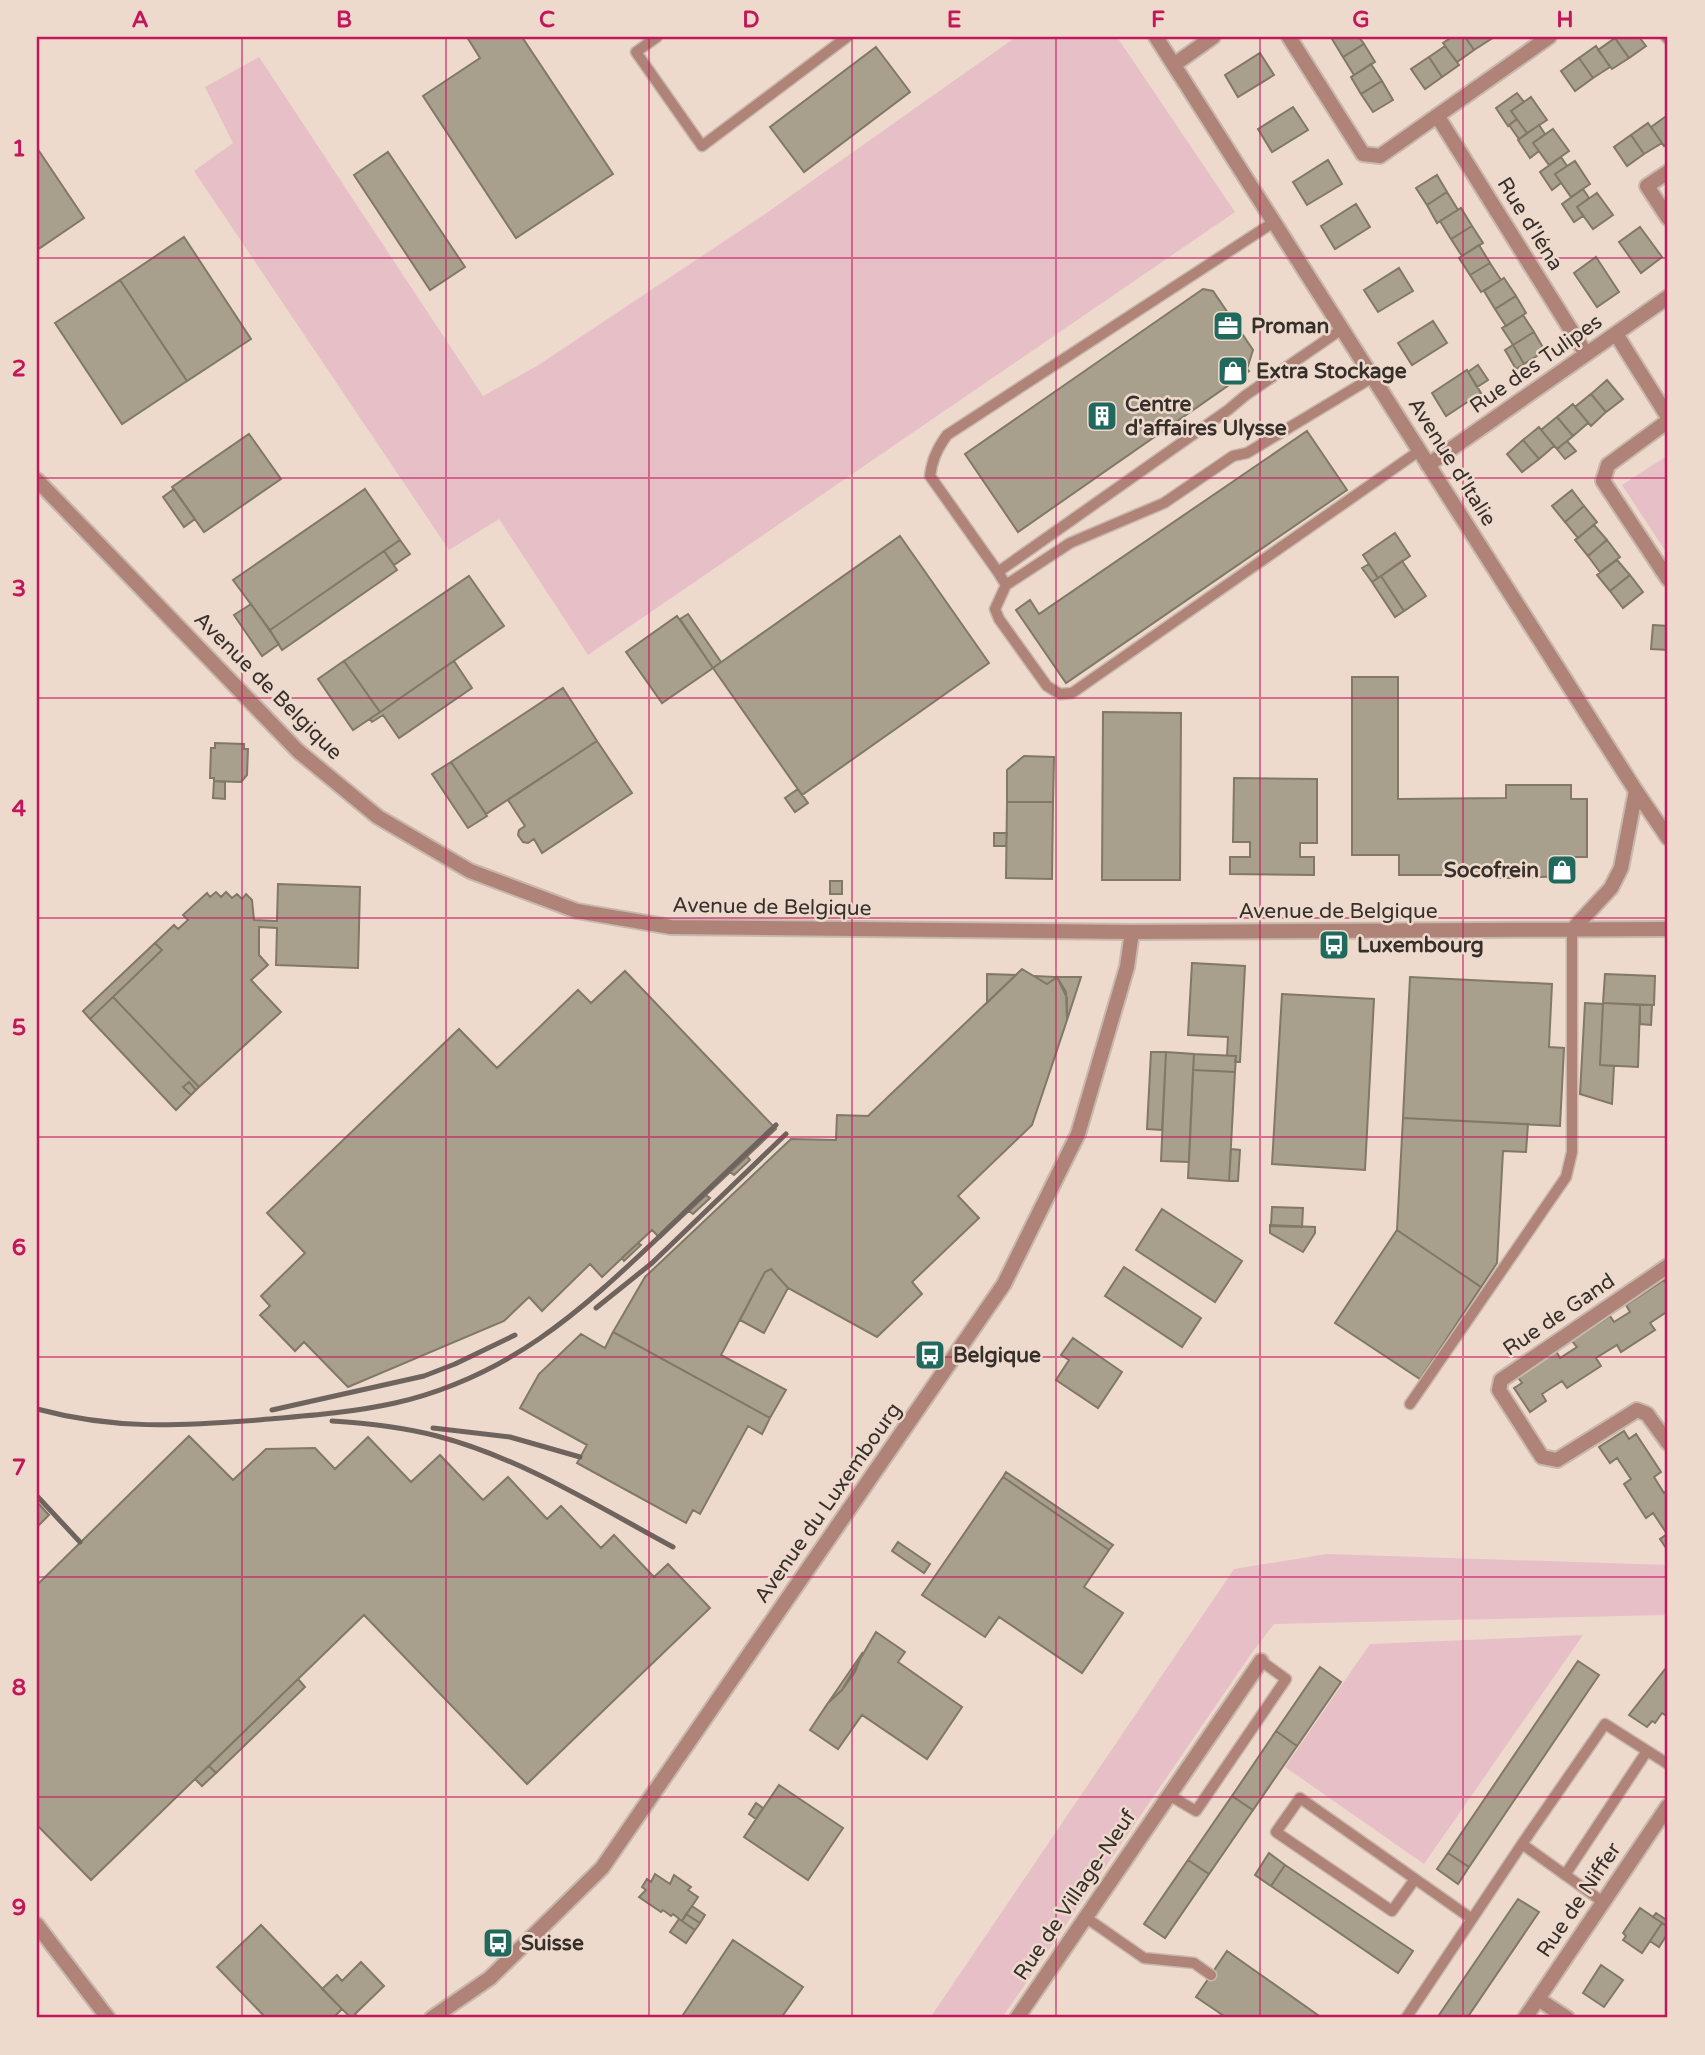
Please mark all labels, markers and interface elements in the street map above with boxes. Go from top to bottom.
text: A [131,6,149,34]
text: B [336,6,352,34]
text: C [539,6,555,34]
text: D [742,6,760,34]
text: E [947,6,961,34]
text: F [1151,6,1165,34]
text: G [1352,6,1370,34]
text: H [1556,6,1574,34]
text: 1 [12,135,26,163]
street label: Rue d'Iéna [1492,173,1568,275]
office icon: Proman [1211,309,1245,343]
street label: Rue des Tulipes [1465,309,1607,419]
place label: Proman [1251,314,1329,339]
shop icon: Extra Stockage [1216,354,1250,388]
text: 2 [12,355,26,383]
place label: Extra Stockage [1256,359,1407,384]
place label: Centre d'affaires Ulysse [1125,392,1287,441]
street label: Avenue d'Italie [1403,393,1501,531]
building icon: Centre d'affaires Ulysse [1085,399,1119,433]
text: 3 [12,575,26,603]
street label: Avenue de Belgique [189,607,347,765]
text: 4 [12,795,27,823]
shop icon: Socofrein [1545,853,1579,887]
place label: Socofrein [1444,858,1539,883]
street label: Avenue de Belgique [672,893,872,921]
street label: Avenue de Belgique [1238,899,1438,924]
bus stop icon: Luxembourg [1317,928,1351,962]
place label: Luxembourg [1357,933,1484,958]
text: 5 [12,1014,26,1042]
text: 6 [12,1234,26,1262]
street label: Rue de Gand [1498,1268,1620,1362]
bus stop icon: Belgique [913,1338,947,1372]
place label: Belgique [953,1343,1041,1368]
street label: Avenue du Luxembourg [749,1398,907,1608]
text: 7 [12,1454,26,1482]
text: 8 [12,1674,26,1702]
street label: Rue de Village-Neuf [1009,1805,1141,1985]
street label: Rue de Niffer [1531,1838,1627,1962]
text: 9 [12,1894,26,1922]
bus stop icon: Suisse [481,1926,515,1960]
place label: Suisse [521,1931,584,1956]

